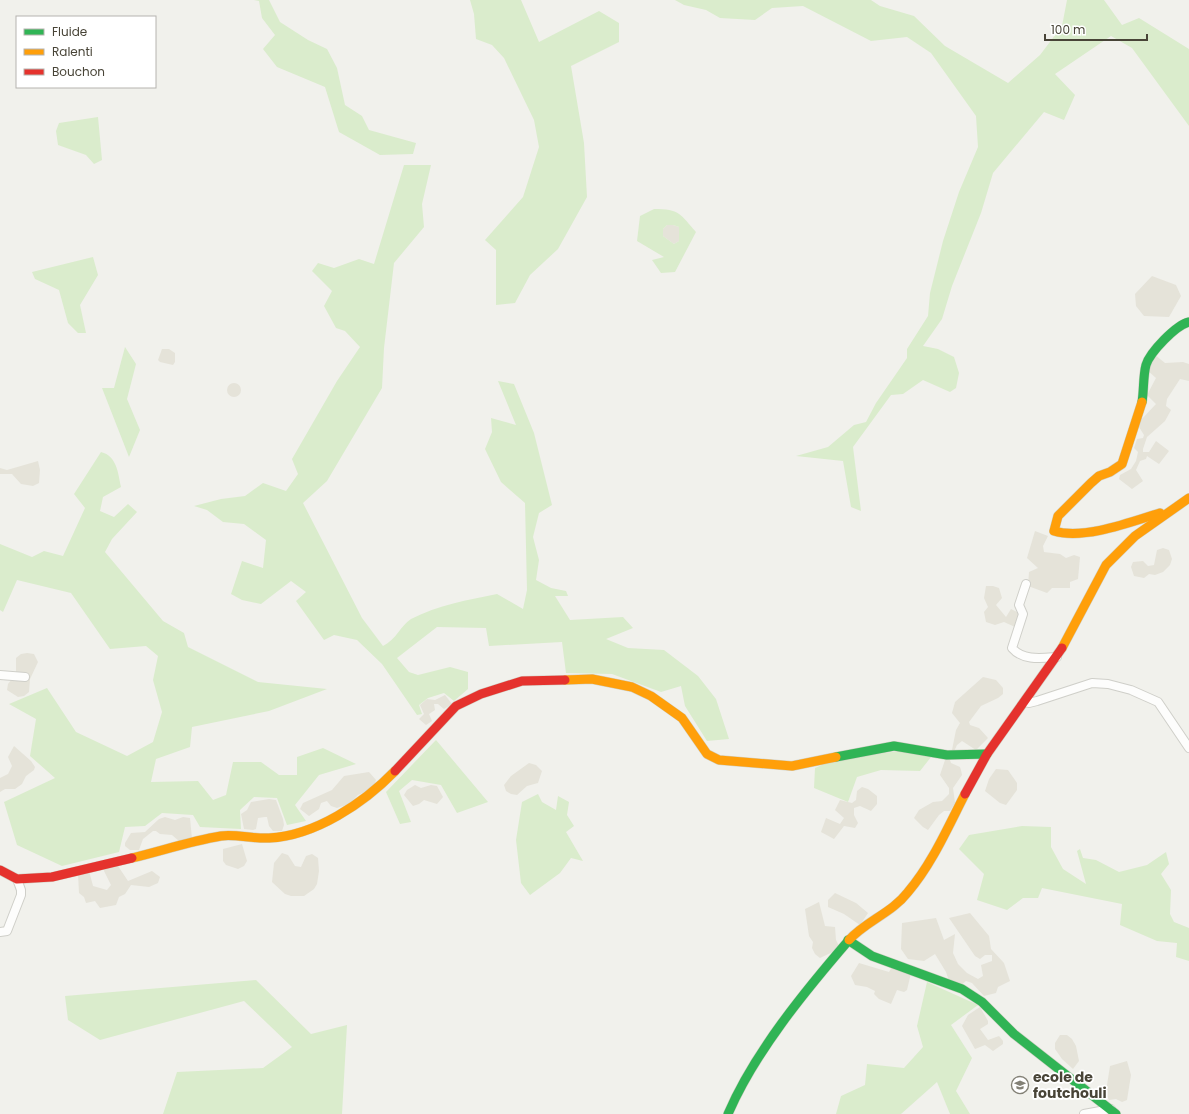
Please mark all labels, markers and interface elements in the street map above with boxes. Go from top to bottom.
legend [16,16,156,88]
scale bar [1045,16,1147,42]
text: 100 m [1051,21,1085,38]
text: Fluide [52,23,87,40]
text: Ralenti [52,43,93,60]
text: Bouchon [52,63,105,80]
place label: ecole de foutchouli [1033,1067,1107,1103]
school or university icon: ecole de foutchouli [1010,1075,1030,1095]

